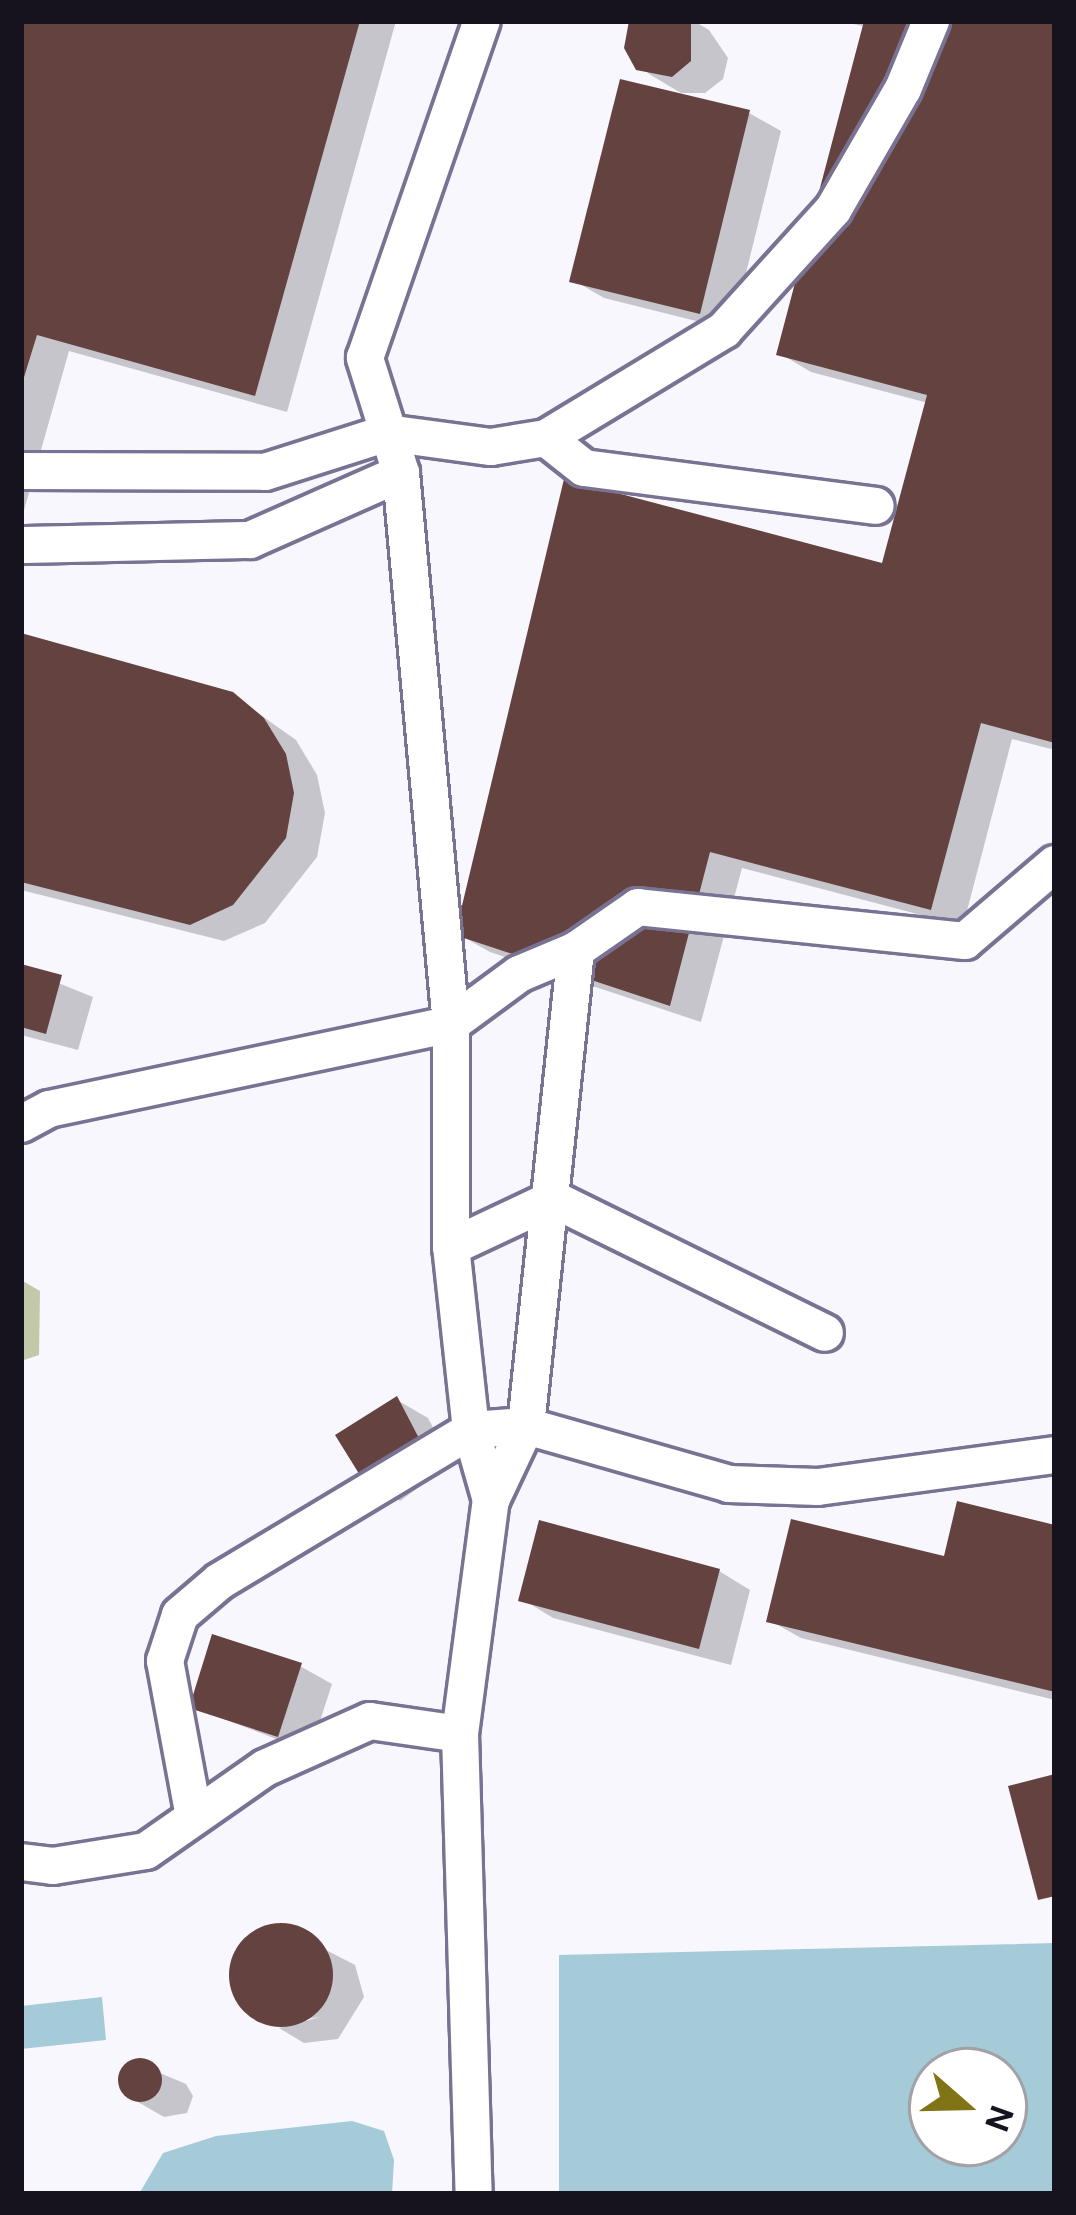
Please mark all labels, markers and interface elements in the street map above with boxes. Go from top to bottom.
north arrow [908,2047,1028,2167]
text: N [975,2100,1024,2137]

